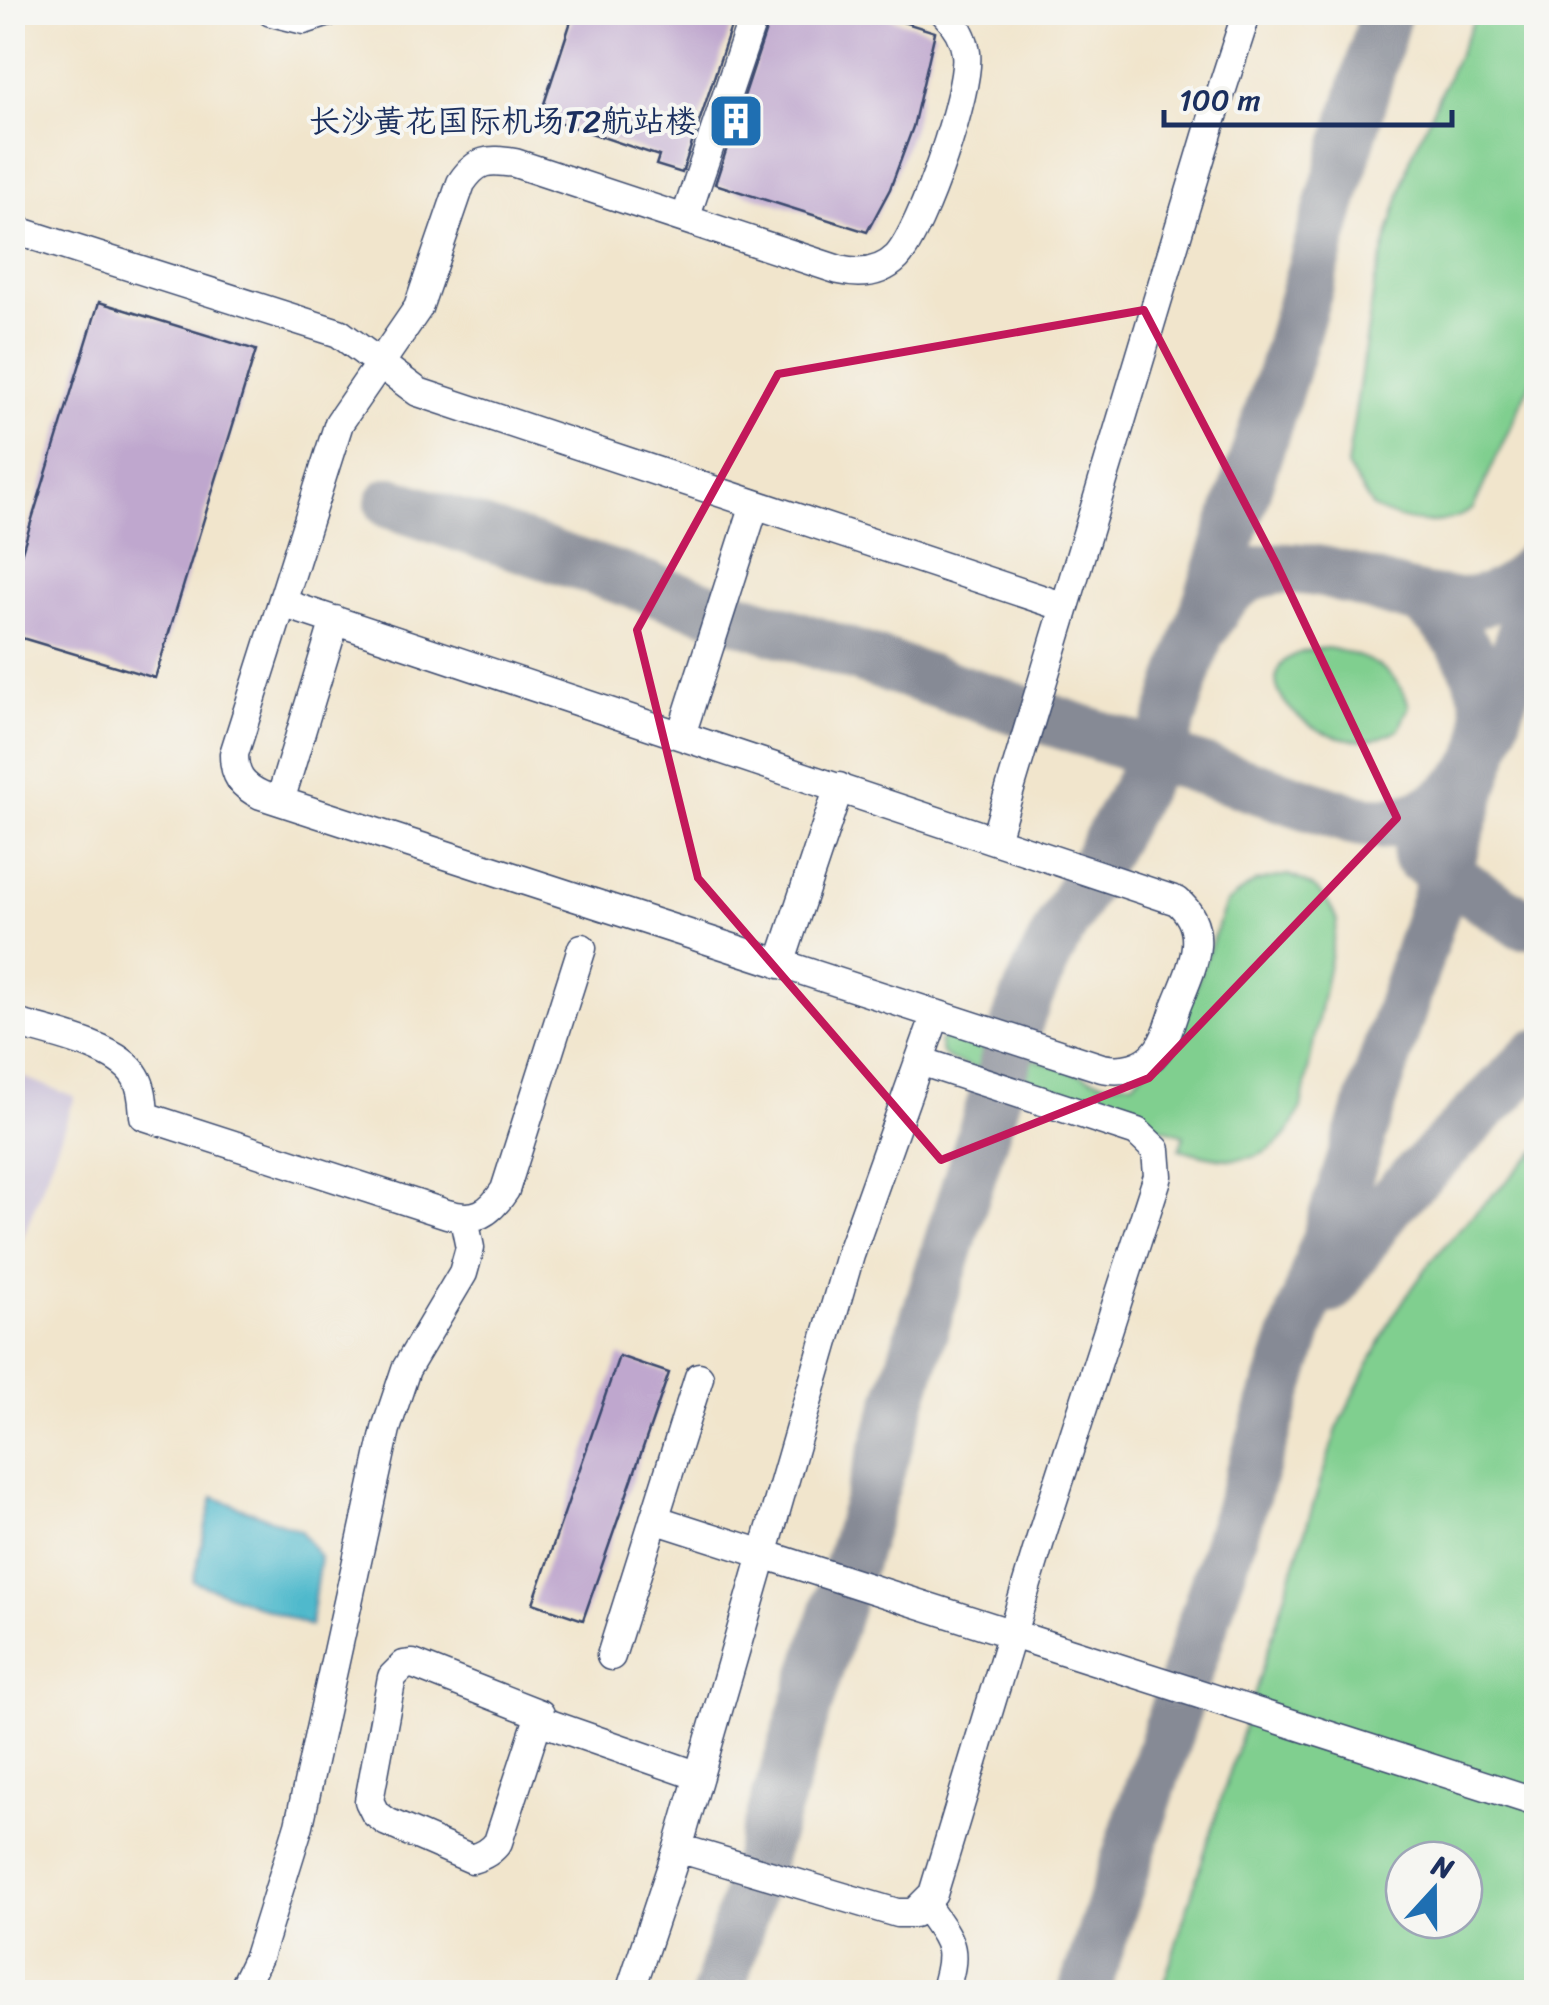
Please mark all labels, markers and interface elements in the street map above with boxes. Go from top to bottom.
scale bar [1164,65,1452,127]
text: 100 m [1179,73,1261,127]
building icon: 长沙黄花国际机场T2航站楼 [706,91,766,151]
place label: 长沙黄花国际机场T2航站楼 [309,93,697,150]
north arrow [1384,1840,1484,1940]
text: N [1424,1840,1461,1894]

